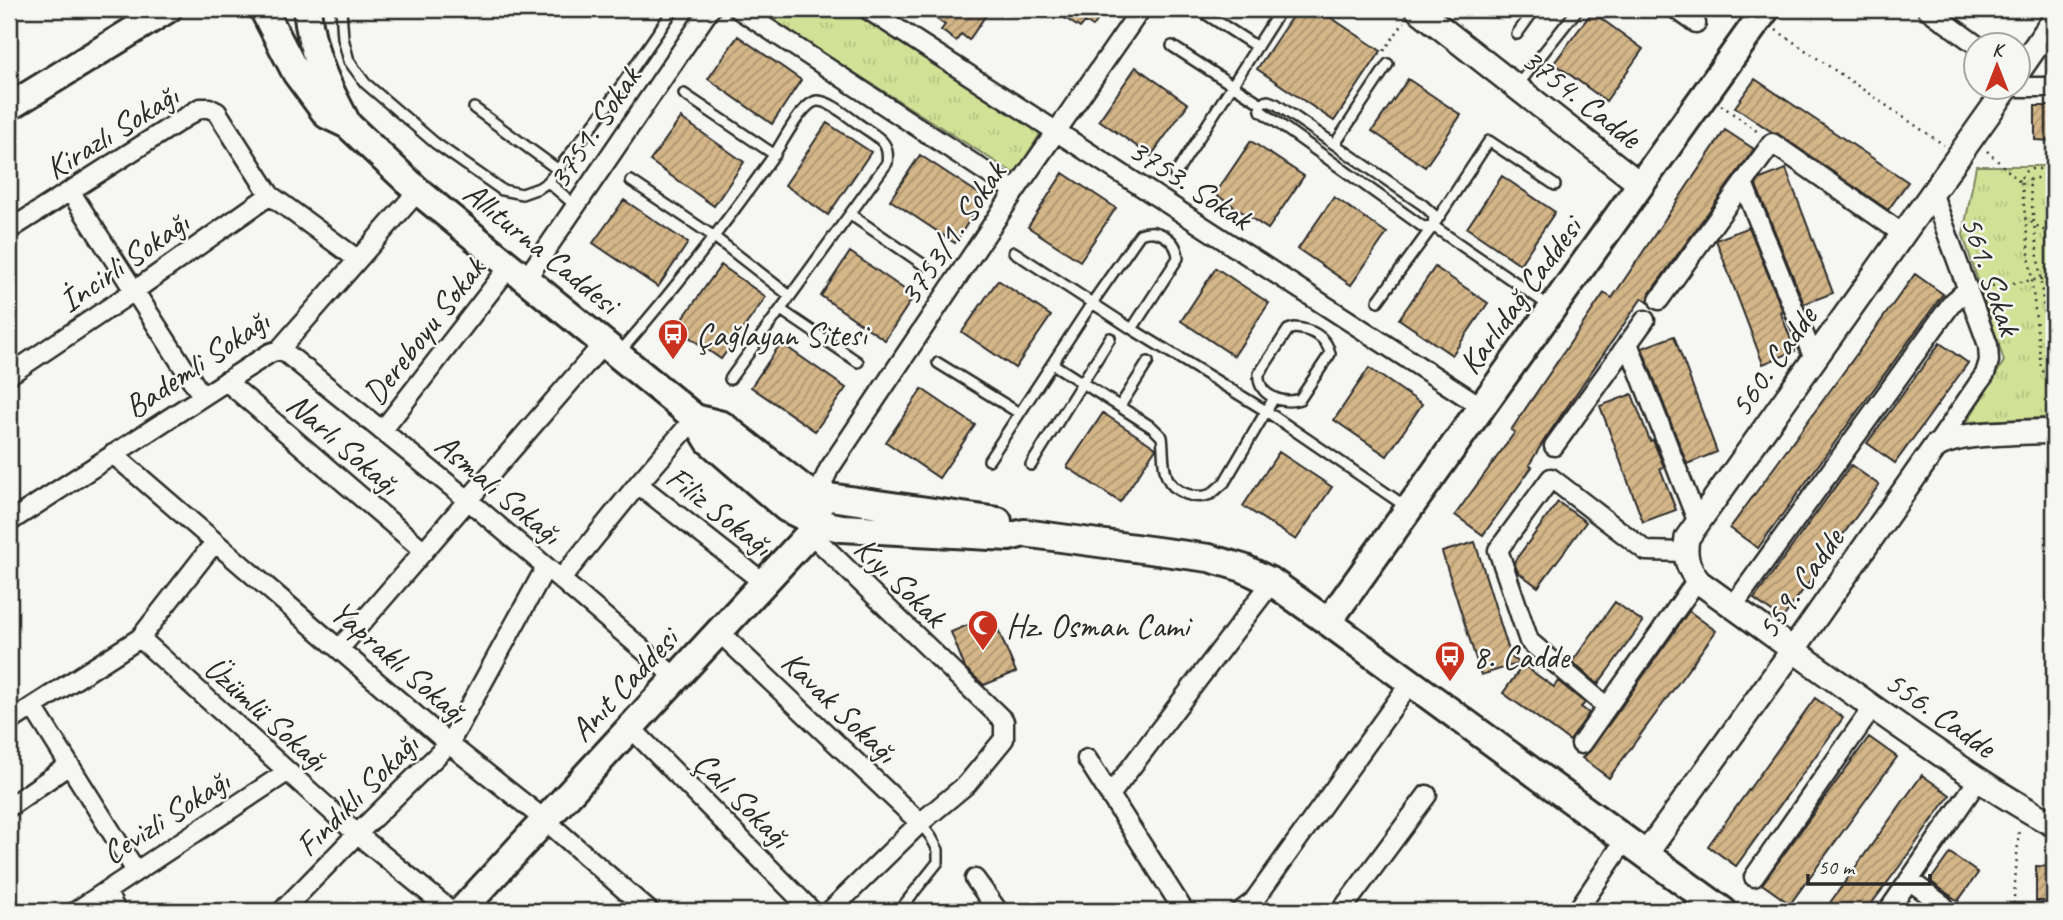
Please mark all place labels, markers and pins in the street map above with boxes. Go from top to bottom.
place label: Çağlayan Sitesi [696,314,870,356]
bus stop icon: Çağlayan Sitesi [656,317,690,361]
place label: Hz. Osman Cami [1006,605,1193,647]
mosque icon: Hz. Osman Cami [966,608,1000,652]
place label: 8. Cadde [1473,636,1571,678]
bus stop icon: 8. Cadde [1433,639,1467,683]

